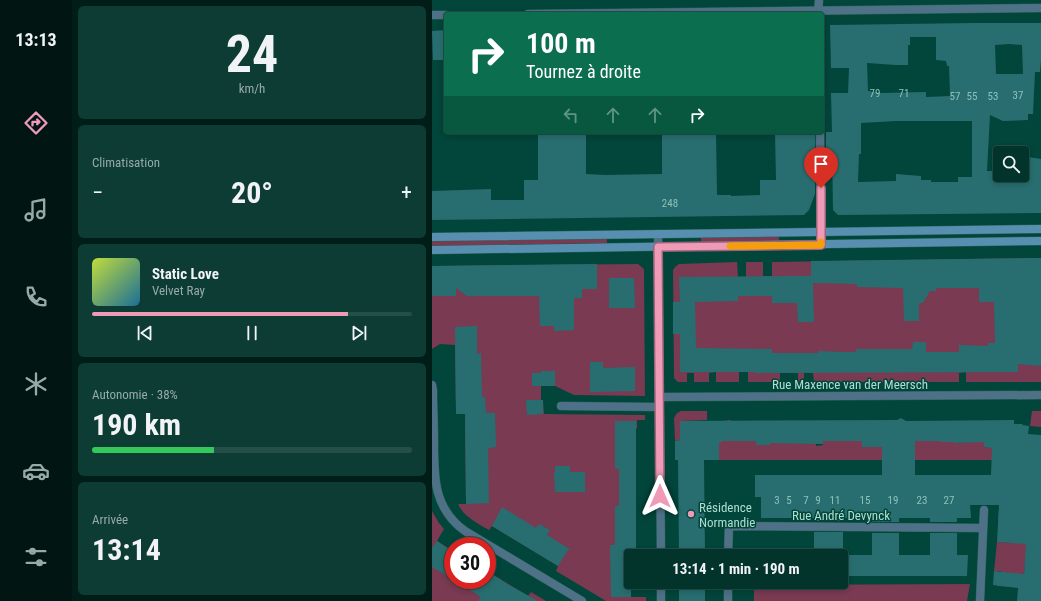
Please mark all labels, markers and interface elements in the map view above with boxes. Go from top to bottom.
text: 24 [226,24,278,85]
text: 100 m [526,27,596,60]
icon: right [460,28,512,80]
text: 13:13 [15,29,57,50]
text: Tournez à droite [526,61,641,82]
text: km/h [239,81,265,96]
house number: 79 [870,87,880,100]
house number: 71 [899,87,909,100]
house number: 37 [1013,89,1023,102]
house number: 57 [950,90,960,103]
house number: 55 [967,90,977,103]
house number: 53 [988,90,998,103]
icon: left [560,104,582,126]
icon: ahead [602,104,624,126]
icon: ahead [644,104,666,126]
icon: right [686,104,708,126]
icon: directions [22,109,50,137]
map controls [993,146,1029,182]
button: search [993,146,1029,182]
pin [804,147,838,188]
icon: arrive [810,153,832,175]
text: Climatisation [92,155,160,170]
text: 20° [231,175,273,210]
text: − [92,180,103,205]
text: + [401,180,412,205]
icon: music [22,196,50,224]
house number: 248 [662,197,678,210]
text: Static Love [152,265,219,283]
icon: phone [22,283,50,311]
text: Velvet Ray [152,283,205,298]
icon: previous [134,322,156,344]
icon: pause [241,322,263,344]
icon: next [348,322,370,344]
icon: climate [22,370,50,398]
street label: Rue Maxence van der Meersch [772,377,928,392]
text: Autonomie · 38% [92,387,178,402]
text: 190 km [92,407,181,442]
icon: car [22,457,50,485]
position arrow [639,475,681,517]
house number: 3 [774,494,780,507]
house number: 5 [786,494,792,507]
house number: 7 [803,494,809,507]
house number: 9 [815,494,821,507]
house number: 11 [830,494,840,507]
house number: 15 [860,494,870,507]
house number: 19 [888,494,898,507]
house number: 23 [917,494,927,507]
house number: 27 [944,494,954,507]
place label: Résidence Normandie [699,500,755,530]
street label: Rue André Devynck [792,508,890,523]
marker: Résidence Normandie [686,509,696,519]
text: Arrivée [92,512,128,527]
text: 13:14 [92,532,161,567]
speed limit sign: 30 [444,537,496,589]
icon: filters [22,543,50,571]
text: 13:14 · 1 min · 190 m [672,560,800,578]

